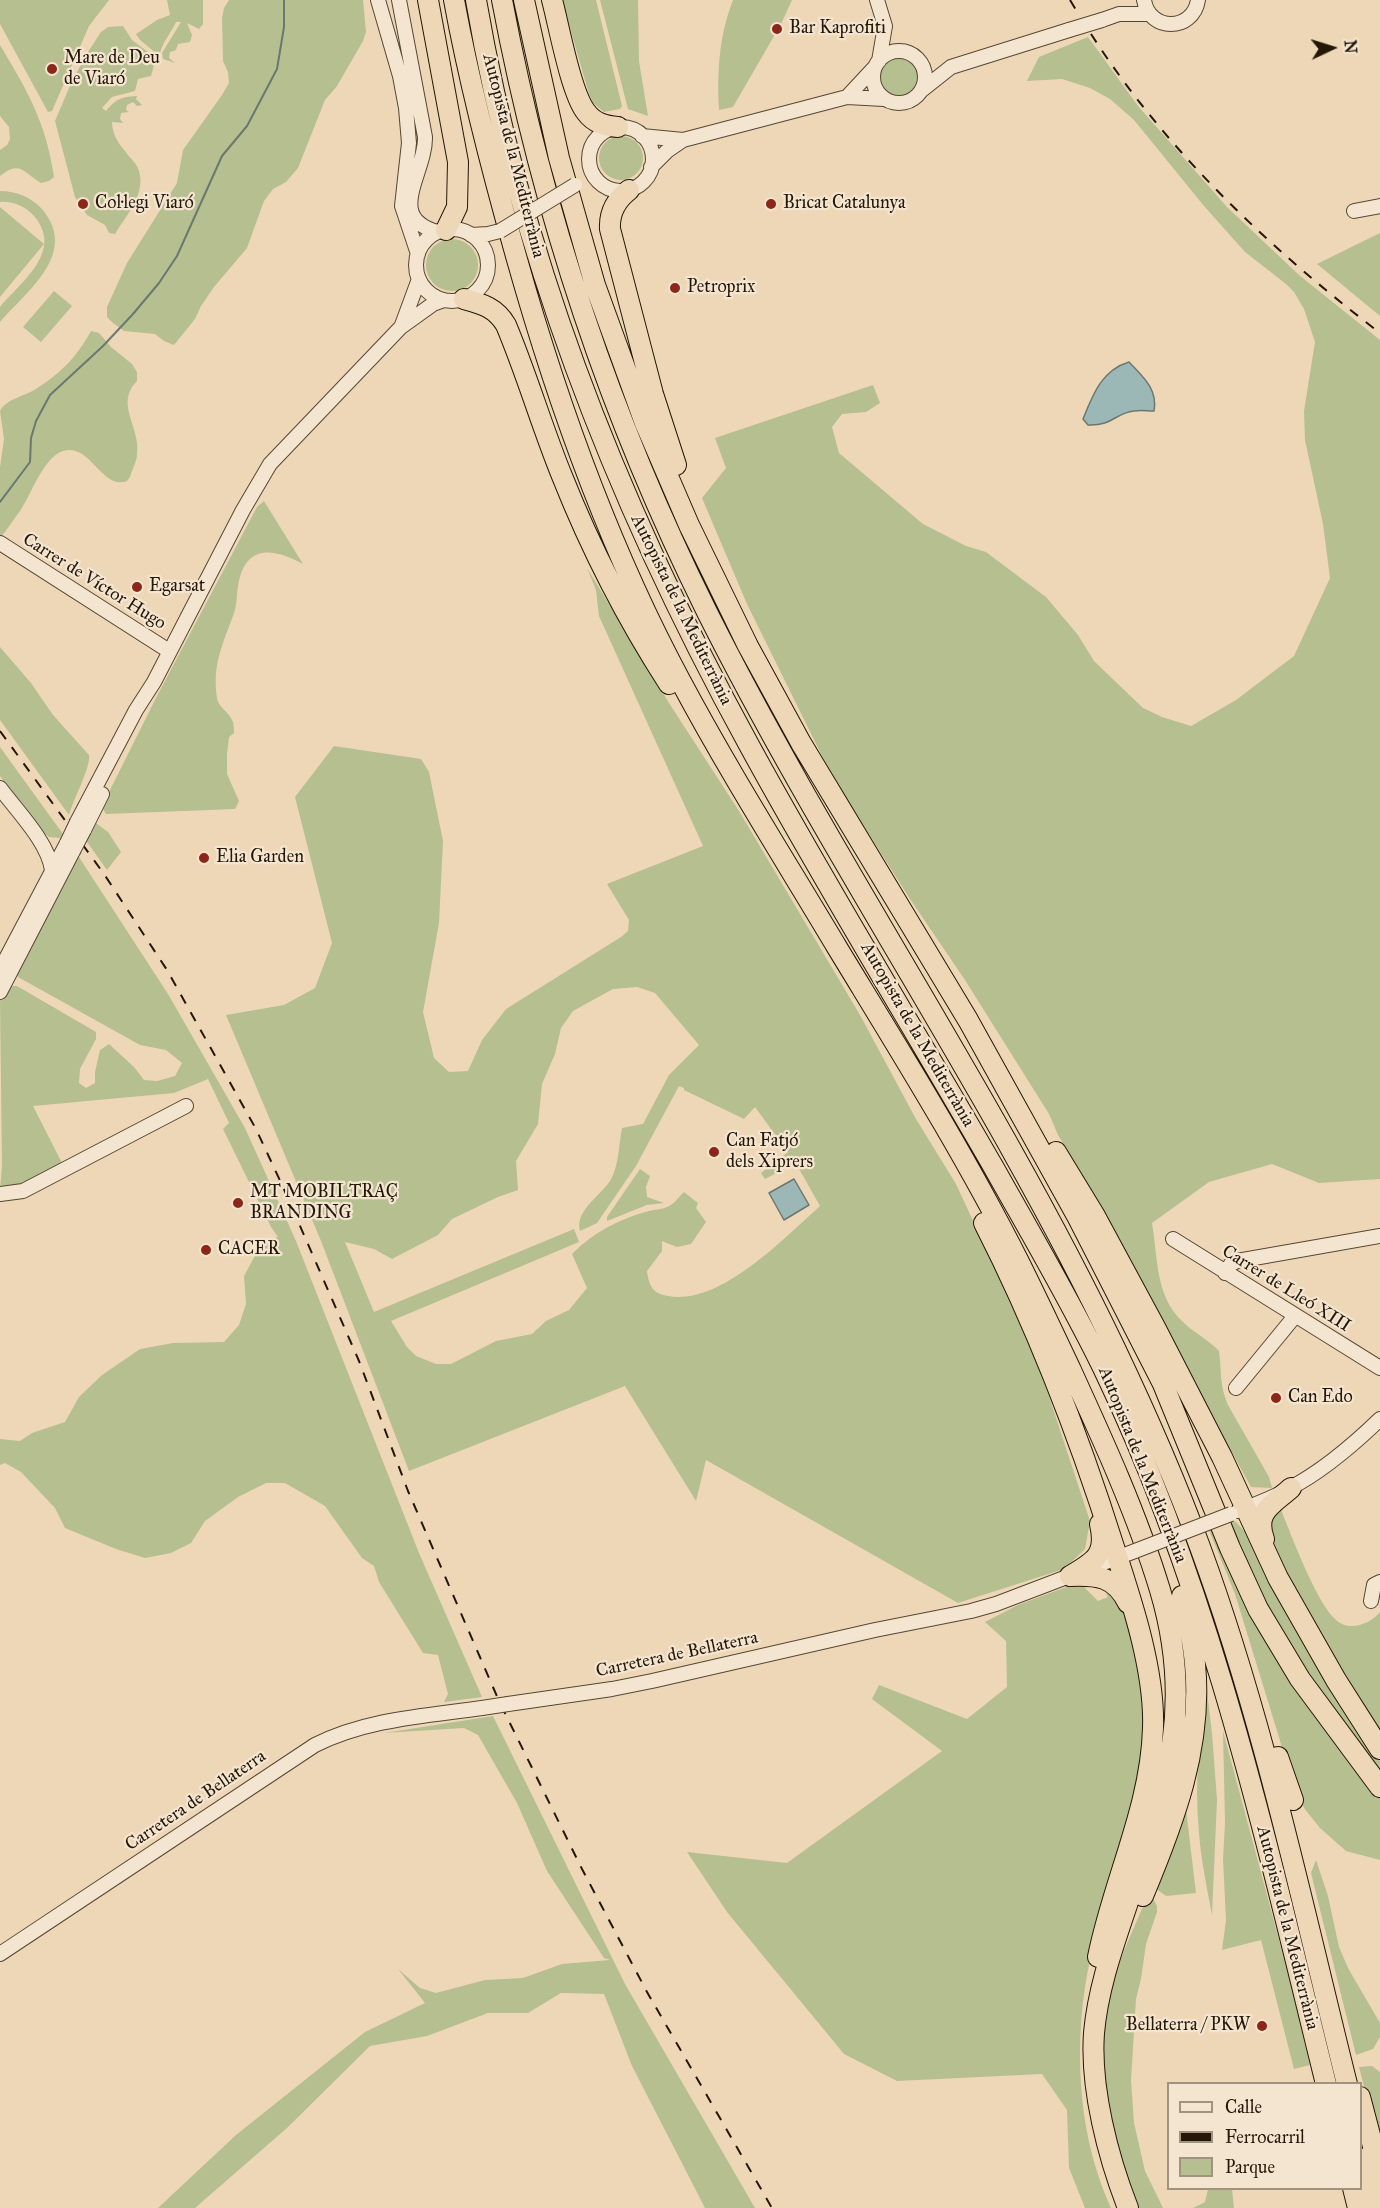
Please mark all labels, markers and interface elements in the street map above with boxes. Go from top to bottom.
place label: Bar Kaprofiti [789,18,886,40]
north arrow [1302,18,1362,78]
marker: Bar Kaprofiti [770,22,784,36]
text: N [1341,39,1360,54]
place label: Mare de Deu de Viaró [64,48,160,90]
street label: Autopista de la Mediterrània [477,52,549,260]
marker: Mare de Deu de Viaró [45,62,59,76]
place label: Col·legi Viaró [95,193,194,215]
place label: Bricat Catalunya [783,193,905,215]
marker: Col·legi Viaró [76,197,90,211]
marker: Bricat Catalunya [764,197,778,211]
place label: Petroprix [687,277,755,299]
marker: Petroprix [668,281,682,295]
street label: Autopista de la Mediterrània [625,511,737,709]
street label: Carrer de Víctor Hugo [18,529,170,635]
place label: Egarsat [149,576,205,598]
marker: Egarsat [130,580,144,594]
place label: Elia Garden [216,847,304,869]
marker: Elia Garden [197,851,211,865]
street label: Autopista de la Mediterrània [855,939,979,1131]
place label: Can Fatjó dels Xiprers [726,1131,813,1174]
marker: Can Fatjó dels Xiprers [707,1145,721,1159]
place label: MT MOBILTRAÇ BRANDING [250,1182,398,1224]
marker: MT MOBILTRAÇ BRANDING [231,1196,245,1210]
place label: CACER [218,1239,280,1261]
street label: Carrer de Lleó XIII [1218,1241,1354,1337]
marker: CACER [199,1243,213,1257]
street label: Autopista de la Mediterrània [1093,1364,1191,1566]
place label: Can Edo [1288,1387,1353,1409]
marker: Can Edo [1269,1391,1283,1405]
street label: Carretera de Bellaterra [594,1627,760,1683]
street label: Carretera de Bellaterra [122,1746,270,1856]
street label: Autopista de la Mediterrània [1251,1824,1323,2032]
place label: Bellaterra / PKW [1126,2015,1250,2037]
marker: Bellaterra / PKW [1255,2019,1269,2033]
legend [1167,2082,1362,2190]
text: Calle [1225,2096,1262,2118]
text: Ferrocarril [1225,2126,1305,2148]
text: Parque [1225,2156,1275,2178]

